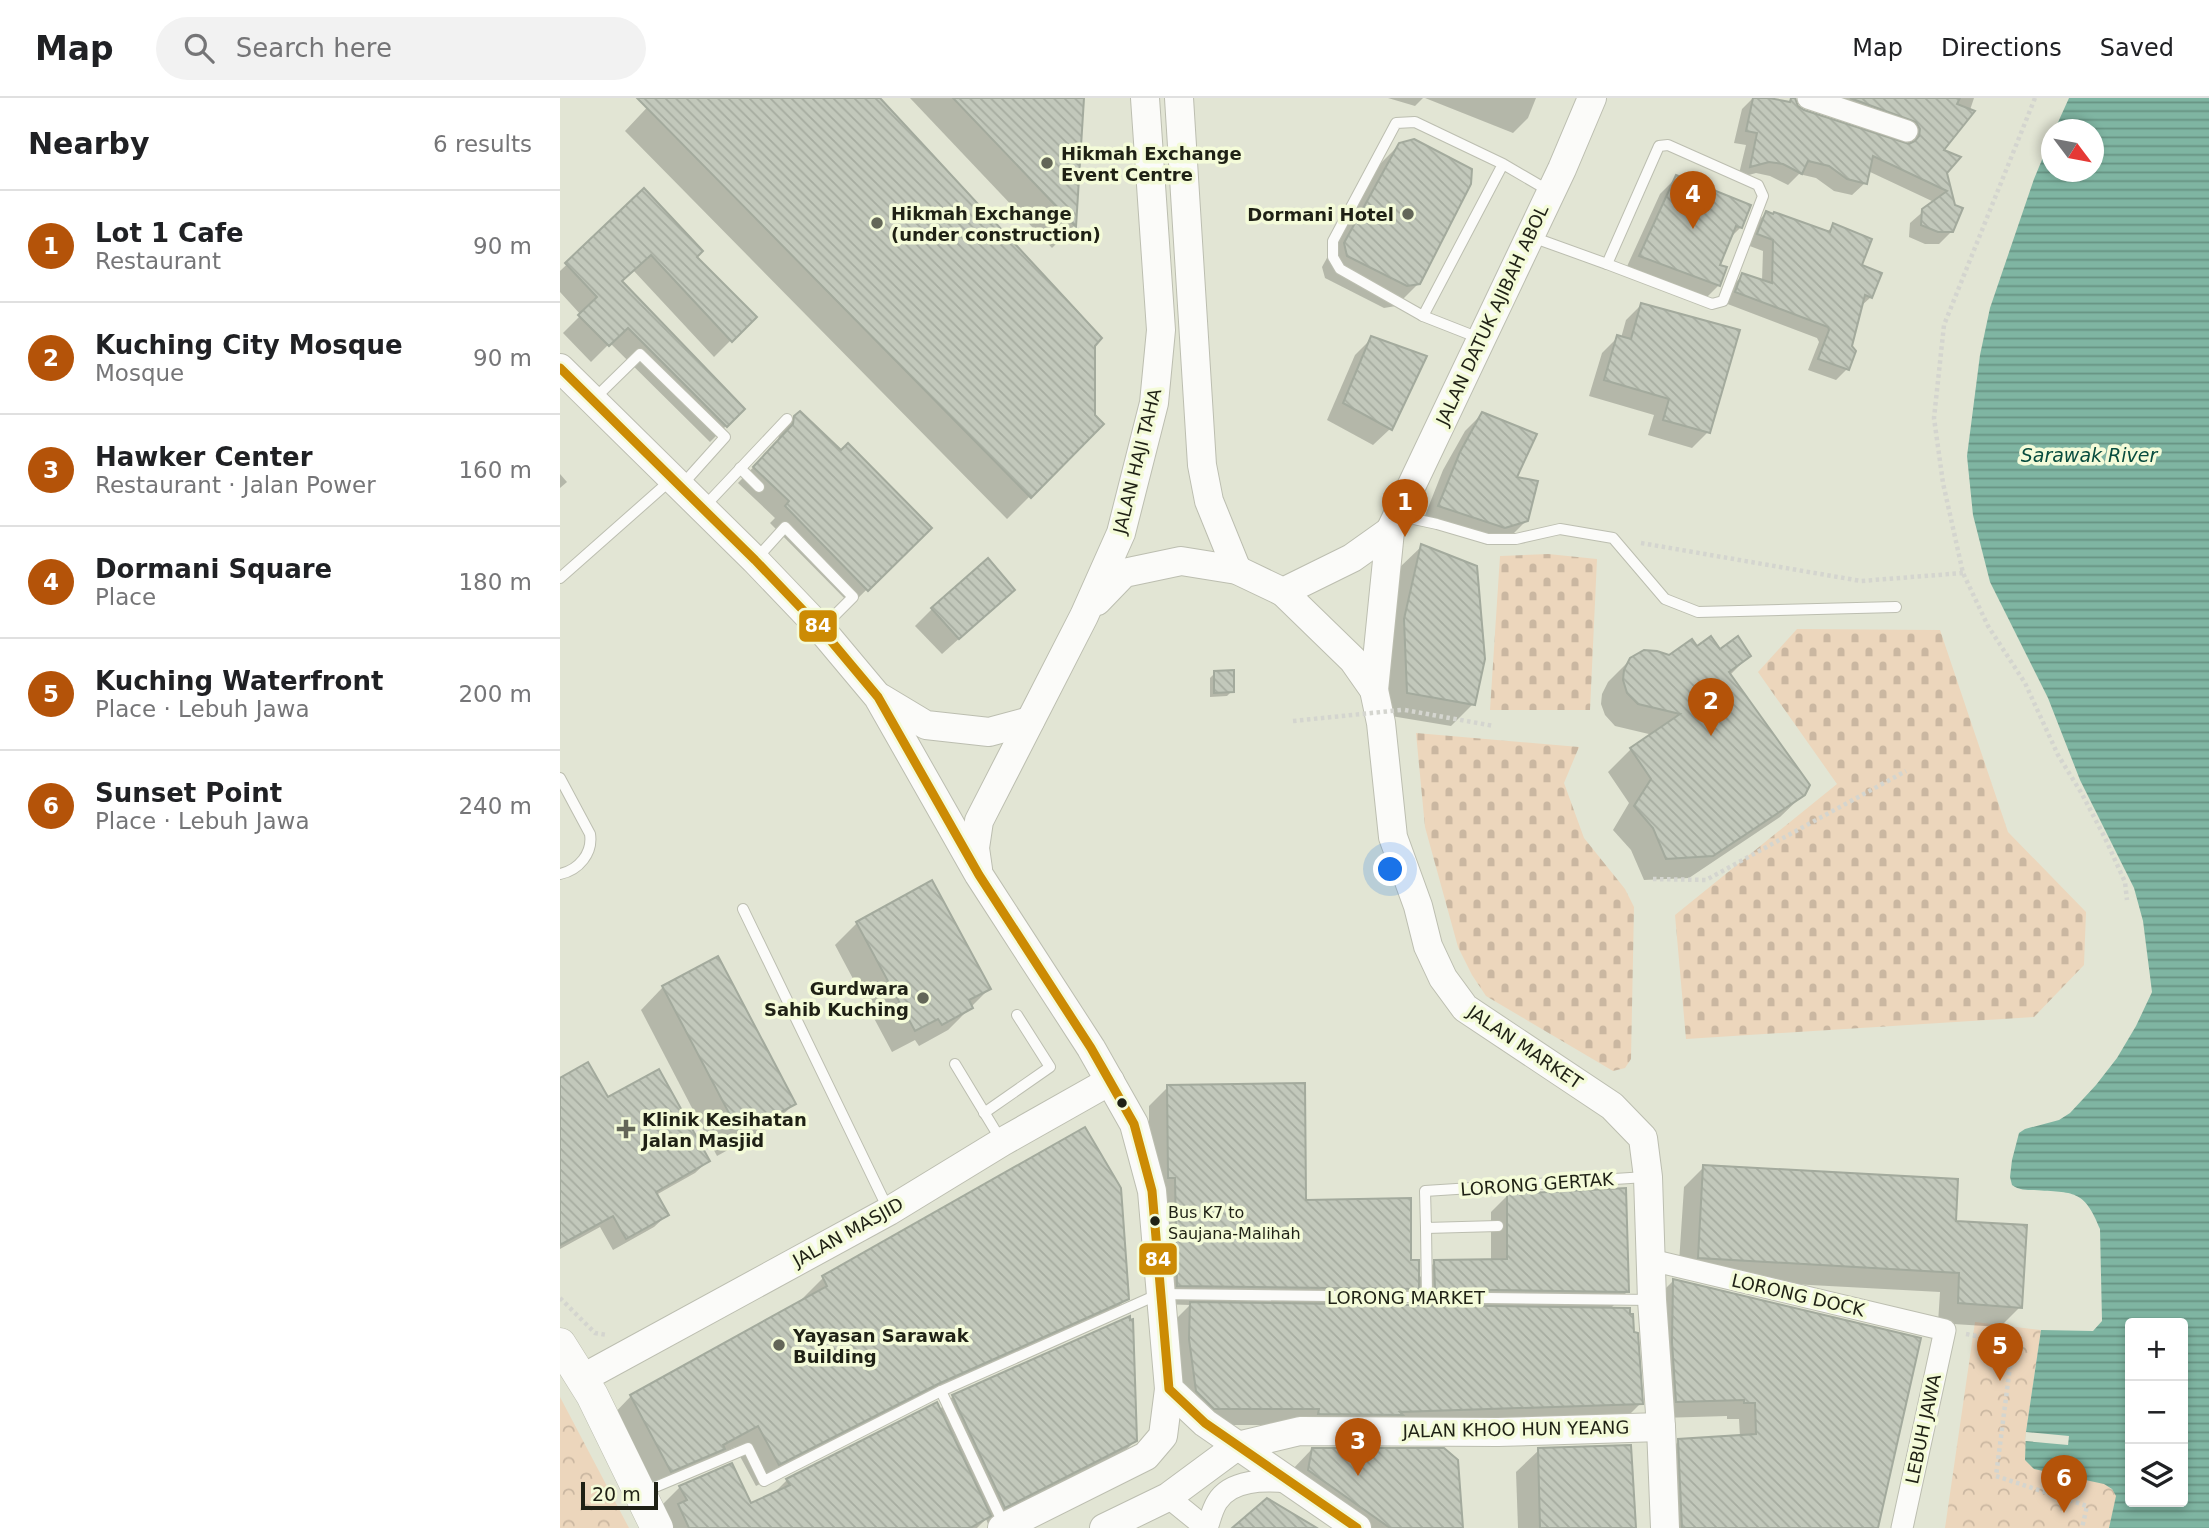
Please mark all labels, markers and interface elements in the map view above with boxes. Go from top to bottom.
search box [156,17,646,80]
text: Map [35,29,114,68]
icon: search [180,29,218,67]
text: Search here [236,33,392,63]
text: Map [1852,34,1903,62]
text: Directions [1941,34,2062,62]
text: Saved [2100,34,2174,62]
north arrow [2041,119,2104,182]
text: Nearby [28,126,150,161]
text: 6 results [433,131,532,157]
place label: Hikmah Exchange Event Centre [1061,143,1242,185]
marker: Hikmah Exchange Event Centre [1039,155,1055,171]
pin: 4 [1670,171,1716,229]
street label: JALAN DATUK AJIBAH ABOL [1431,201,1552,429]
place label: Hikmah Exchange (under construction) [891,203,1101,245]
place label: Dormani Hotel [1247,204,1394,225]
marker: Dormani Hotel [1400,206,1416,222]
marker: Hikmah Exchange (under construction) [869,215,885,231]
text: Lot 1 Cafe [95,218,244,248]
text: 1 [43,233,59,259]
text: 90 m [473,233,532,259]
text: Restaurant [95,248,221,274]
text: Kuching City Mosque [95,330,403,360]
text: 2 [43,345,59,371]
text: 90 m [473,345,532,371]
text: Mosque [95,360,184,386]
street label: JALAN HAJI TAHA [1109,385,1165,537]
text: Hawker Center [95,442,313,472]
water label: Sarawak River [2021,444,2158,466]
text: 3 [43,457,59,483]
text: 160 m [458,457,532,483]
text: Restaurant · Jalan Power [95,472,376,498]
pin: 1 [1382,479,1428,537]
text: Dormani Square [95,554,332,584]
text: 4 [43,569,59,595]
text: 180 m [458,569,532,595]
text: Place [95,584,156,610]
line badge: 84 [798,609,838,643]
text: 84 [805,614,831,636]
text: Kuching Waterfront [95,666,383,696]
pin: 2 [1688,678,1734,736]
text: 5 [43,681,59,707]
text: 200 m [458,681,532,707]
text: Place · Lebuh Jawa [95,696,310,722]
text: Sunset Point [95,778,282,808]
text: 6 [43,793,59,819]
text: 240 m [458,793,532,819]
text: Place · Lebuh Jawa [95,808,310,834]
your location [1373,852,1407,886]
place label: Gurdwara Sahib Kuching [764,978,909,1020]
marker: Gurdwara Sahib Kuching [915,990,931,1006]
street label: JALAN MARKET [1463,1000,1587,1094]
unlabelled marker [1115,1096,1129,1110]
place label: Klinik Kesihatan Jalan Masjid [640,1109,807,1151]
marker: Klinik Kesihatan Jalan Masjid [616,1119,636,1139]
street label: LORONG GERTAK [1460,1168,1616,1200]
street label: JALAN MASJID [788,1193,907,1271]
place label: Bus K7 to Saujana-Malihah [1168,1203,1301,1243]
marker: Bus K7 to Saujana-Malihah [1148,1214,1162,1228]
line badge: 84 [1138,1242,1178,1276]
text: 84 [1145,1248,1171,1270]
street label: LORONG DOCK [1729,1269,1868,1321]
street label: LORONG MARKET [1327,1287,1486,1308]
map controls [2125,1318,2188,1507]
button: + [2125,1318,2188,1381]
pin: 5 [1977,1323,2023,1381]
place label: Yayasan Sarawak Building [792,1325,970,1367]
marker: Yayasan Sarawak Building [771,1337,787,1353]
street label: LEBUH JAWA [1901,1372,1945,1486]
button: − [2125,1381,2188,1444]
street label: JALAN KHOO HUN YEANG [1402,1417,1629,1441]
pin: 3 [1335,1418,1381,1476]
button: layers [2125,1444,2188,1507]
pin: 6 [2041,1455,2087,1513]
scale bar [581,1479,658,1511]
text: 20 m [592,1483,641,1505]

